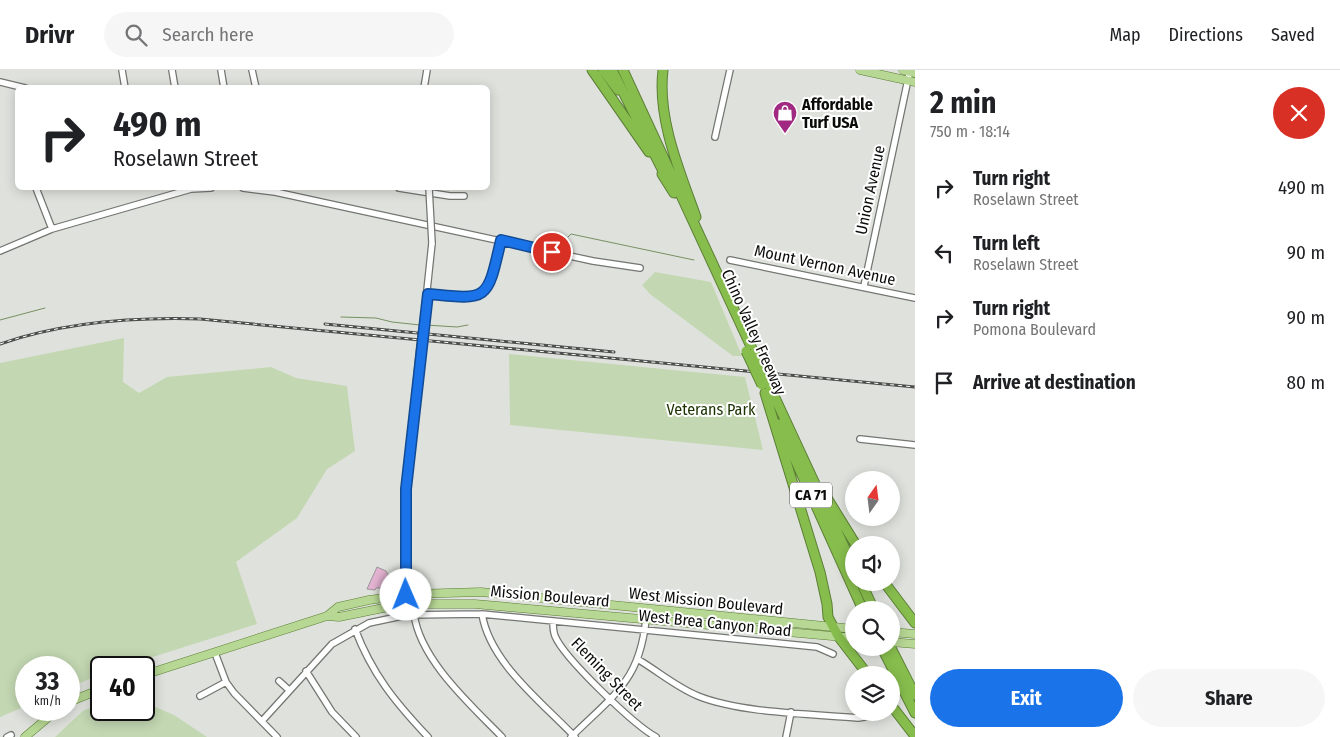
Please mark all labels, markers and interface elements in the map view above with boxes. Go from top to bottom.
search box [104,12,454,57]
text: Drivr [25,21,74,49]
icon: search [122,21,150,49]
text: Search here [162,23,254,46]
text: Map [1109,24,1141,46]
text: Directions [1169,24,1243,46]
text: Saved [1271,24,1315,46]
text: 2 min [930,85,997,121]
button: close [1273,87,1325,139]
place label: Affordable Turf USA [801,95,873,132]
shop icon: Affordable Turf USA [772,100,798,134]
text: 490 m [113,103,202,145]
icon: right [30,105,95,170]
text: 750 m · 18:14 [930,122,1010,141]
street label: Union Avenue [851,144,889,236]
text: Roselawn Street [113,145,258,172]
text: Turn right [973,167,1050,190]
icon: right [930,174,958,202]
text: 490 m [1278,176,1325,199]
text: Roselawn Street [973,190,1079,209]
pin [531,231,573,273]
text: Turn left [973,232,1040,255]
icon: arrive [538,238,566,266]
icon: left [930,239,958,267]
street label: Mount Vernon Avenue [753,241,897,289]
text: 90 m [1287,241,1325,264]
text: Roselawn Street [973,255,1079,274]
street label: Chino Valley Freeway [718,266,791,399]
text: Turn right [973,297,1050,320]
icon: right [930,304,958,332]
text: 90 m [1287,306,1325,329]
text: Pomona Boulevard [973,320,1096,339]
icon: arrive [930,369,958,397]
text: Arrive at destination [973,371,1136,394]
text: 80 m [1287,371,1325,394]
park label: Veterans Park [667,400,756,419]
north arrow [845,471,900,526]
map controls [845,471,900,721]
road number: CA 71 [790,482,832,508]
button: sound [845,536,900,591]
position arrow [379,568,431,620]
street label: Mission Boulevard [490,581,610,611]
street label: West Mission Boulevard [628,583,784,619]
button: search [845,601,900,656]
street label: West Brea Canyon Road [638,606,792,640]
street label: Fleming Street [567,633,647,715]
speed limit sign: 40 [90,656,155,721]
button: layers [845,666,900,721]
text: 33 [36,667,59,697]
button: Exit [930,669,1123,727]
button: Share [1133,669,1325,727]
text: km/h [34,694,61,708]

